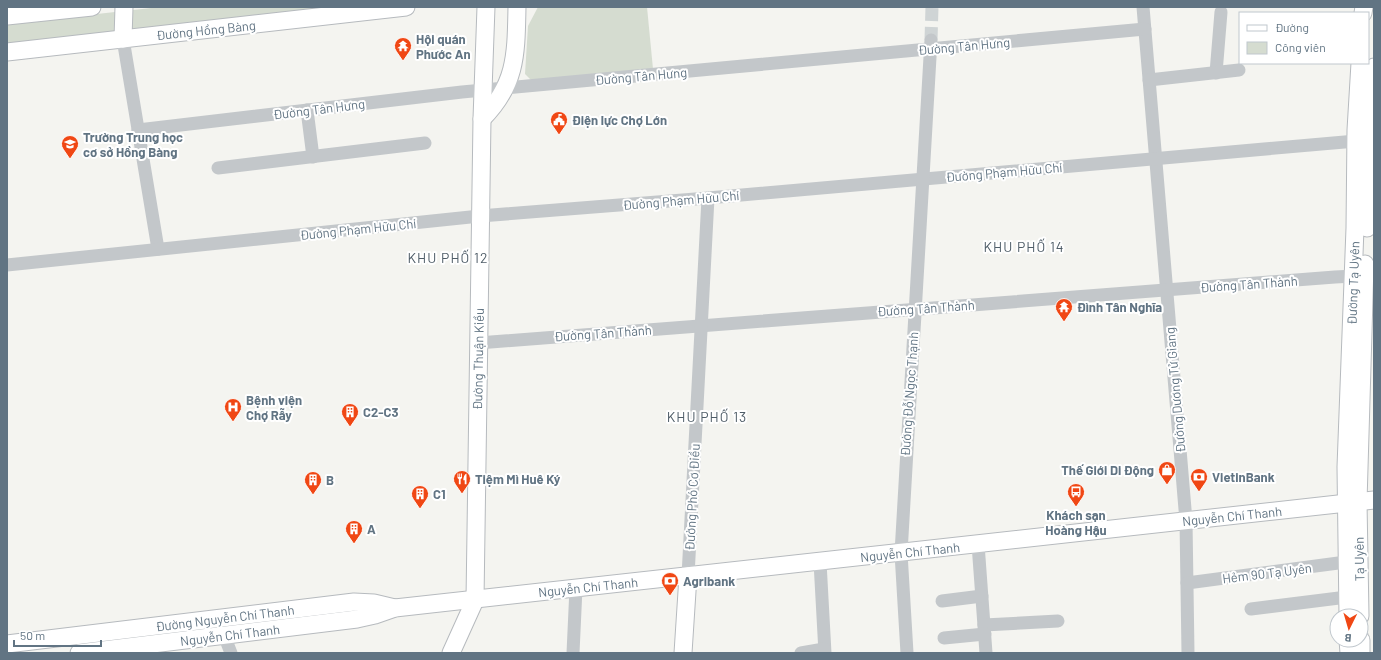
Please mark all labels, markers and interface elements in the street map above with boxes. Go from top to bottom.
legend [1239,12,1369,64]
street label: Đường Hồng Bàng [155,17,257,43]
text: Đường [1275,20,1309,34]
place label: Hội quán Phước An [416,31,471,62]
street label: Đường Tân Hưng [917,34,1011,58]
temple icon: Hội quán Phước An [393,36,413,61]
text: Công viên [1275,40,1326,54]
street label: Đường Tân Hưng [594,64,688,88]
street label: Đường Tân Hưng [272,95,366,123]
public building icon: Điện lực Chợ Lớn [549,110,569,135]
place label: Điện lực Chợ Lớn [572,112,667,128]
place label: Trường Trung học cơ sở Hồng Bàng [83,129,183,160]
school or university icon: Trường Trung học cơ sở Hồng Bàng [60,134,80,159]
street label: Đường Phạm Hữu Chí [945,159,1063,185]
street label: Đường Phạm Hữu Chí [622,187,740,213]
street label: Đường Phạm Hữu Chí [299,215,417,243]
district label: KHU PHỐ 14 [983,238,1065,255]
street label: Đường Tạ Uyên [1344,241,1362,325]
district label: KHU PHỐ 12 [408,249,488,266]
street label: Đường Tân Thành [1200,273,1298,295]
street label: Đường Tân Thành [877,297,975,319]
temple icon: Đình Tân Nghĩa [1054,297,1074,322]
place label: Đình Tân Nghĩa [1077,299,1162,315]
street label: Đường Thuận Kiều [469,308,487,410]
street label: Đường Tân Thành [554,322,652,344]
street label: Đường Dương Tử Giang [1162,327,1188,453]
street label: Đường Đỗ Ngọc Thạnh [897,331,921,457]
place label: Bệnh viện Chợ Rẫy [246,392,302,423]
hospital icon: Bệnh viện Chợ Rẫy [223,397,243,422]
building icon: C2-C3 [340,402,360,427]
place label: C2-C3 [363,404,398,420]
district label: KHU PHỐ 13 [667,408,747,425]
street label: Đường Phó Cơ Điều [681,443,703,551]
shop icon: Thế Giới Di Động [1157,460,1177,485]
place label: Thế Giới Di Động [1061,462,1154,478]
bank icon: VietinBank [1189,467,1209,492]
restaurant icon: Tiệm Mì Huê Ký [452,469,472,494]
place label: VietinBank [1212,469,1275,485]
building icon: B [303,470,323,495]
place label: Tiệm Mì Huê Ký [475,471,561,487]
place label: B [326,472,334,488]
bus stop icon: Khách sạn Hoàng Hậu [1066,482,1086,507]
building icon: C1 [410,484,430,509]
place label: C1 [433,486,446,502]
street label: Nguyễn Chí Thanh [1181,503,1283,529]
place label: Khách sạn Hoàng Hậu [1045,507,1107,538]
building icon: A [344,519,364,544]
place label: A [367,521,376,537]
street label: Tạ Uyên [1351,537,1367,581]
street label: Nguyễn Chí Thanh [859,539,961,565]
street label: Hẻm 90 Tạ Uyên [1221,560,1313,586]
bank icon: Agribank [660,571,680,596]
place label: Agribank [683,573,735,589]
street label: Nguyễn Chí Thanh [537,574,639,600]
street label: Đường Nguyễn Chí Thanh [155,602,295,634]
north arrow [1329,608,1369,648]
street label: Nguyễn Chí Thanh [179,621,281,649]
scale bar [14,622,101,648]
text: 50 m [20,628,45,642]
text: B [1344,632,1352,645]

